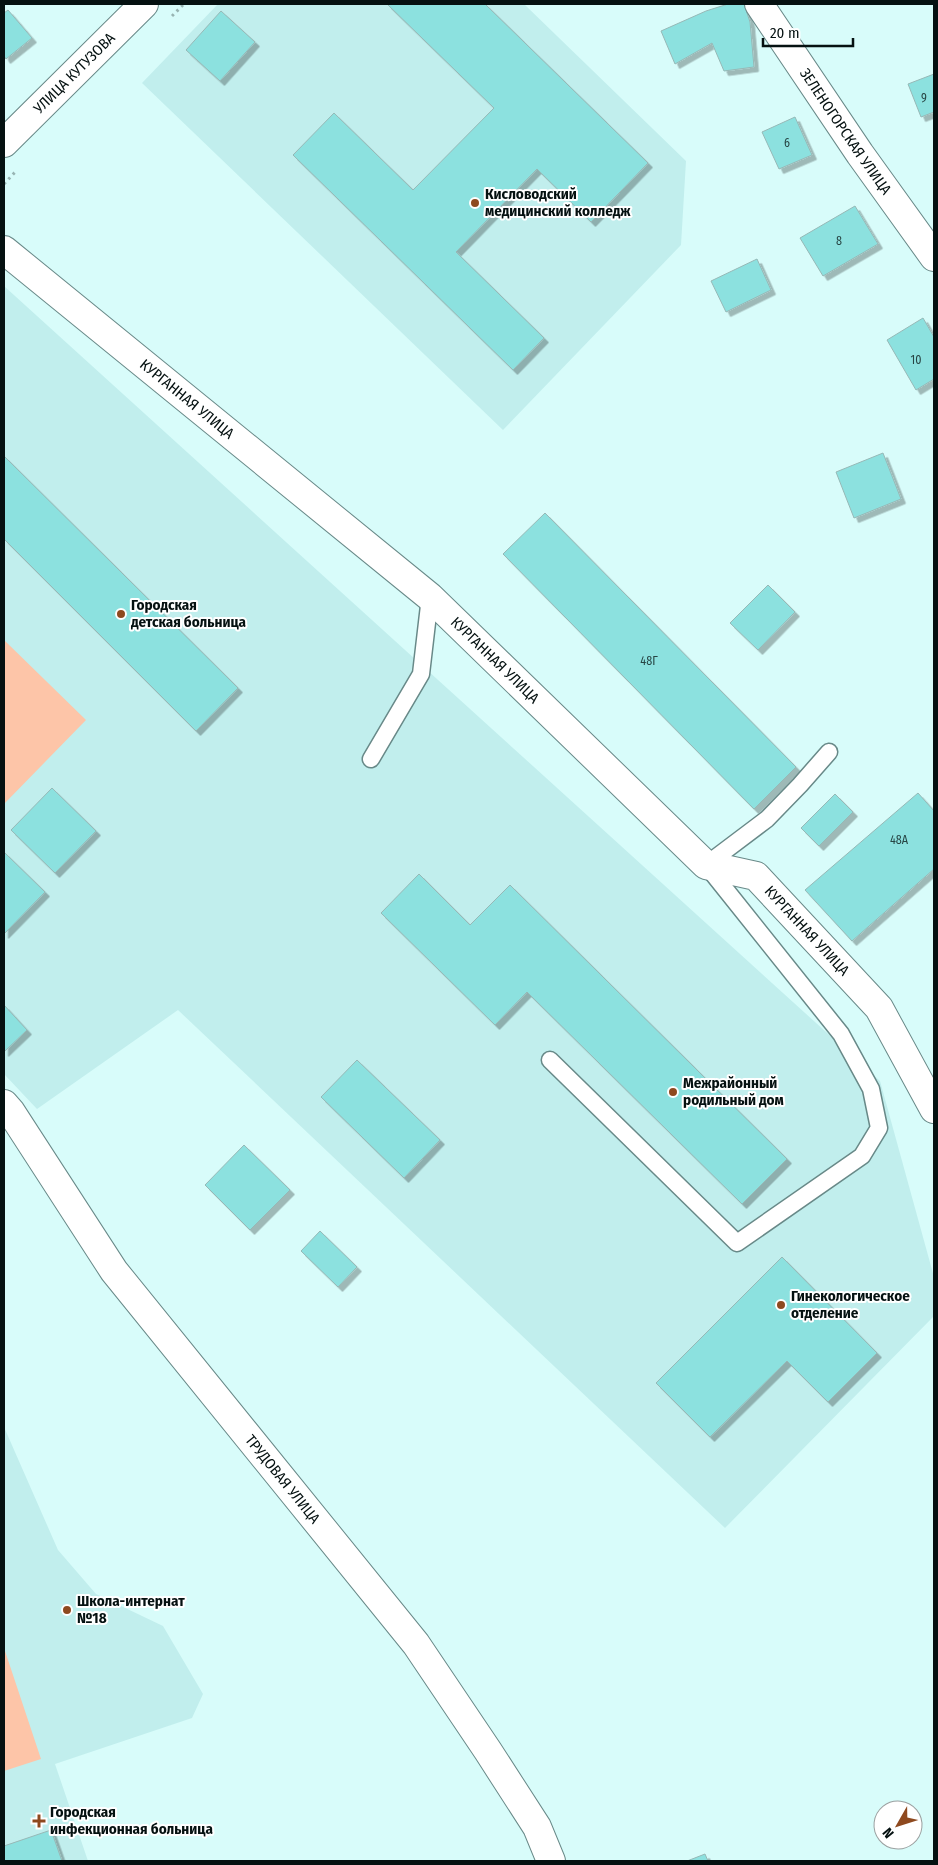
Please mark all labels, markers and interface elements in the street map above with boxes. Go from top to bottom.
scale bar [763,15,853,47]
text: 20 m [770,24,800,42]
street label: УЛИЦА КУТУЗОВА [29,29,119,118]
street label: ЗЕЛЕНОГОРСКАЯ УЛИЦА [796,65,895,198]
house number: 9 [921,91,927,105]
house number: 6 [784,136,790,150]
place label: Кисловодский медицинский колледж [485,185,631,220]
marker: Кисловодский медицинский колледж [469,197,481,209]
house number: 8 [836,234,842,248]
house number: 10 [911,353,921,367]
street label: КУРГАННАЯ УЛИЦА [136,355,238,443]
place label: Городская детская больница [130,596,247,631]
marker: Городская детская больница [115,608,127,620]
street label: КУРГАННАЯ УЛИЦА [447,613,543,707]
house number: 48Г [640,654,658,668]
house number: 48А [890,833,909,847]
street label: КУРГАННАЯ УЛИЦА [761,882,853,979]
place label: Межрайонный родильный дом [683,1074,784,1109]
marker: Межрайонный родильный дом [667,1086,679,1098]
place label: Гинекологическое отделение [791,1287,910,1322]
marker: Гинекологическое отделение [775,1299,787,1311]
street label: ТРУДОВАЯ УЛИЦА [241,1431,324,1527]
place label: Школа-интернат №18 [77,1592,185,1627]
marker: Школа-интернат №18 [61,1604,73,1616]
north arrow [873,1800,923,1850]
place label: Городская инфекционная больница [50,1803,213,1838]
marker: Городская инфекционная больница [32,1814,46,1828]
text: N [879,1824,898,1841]

